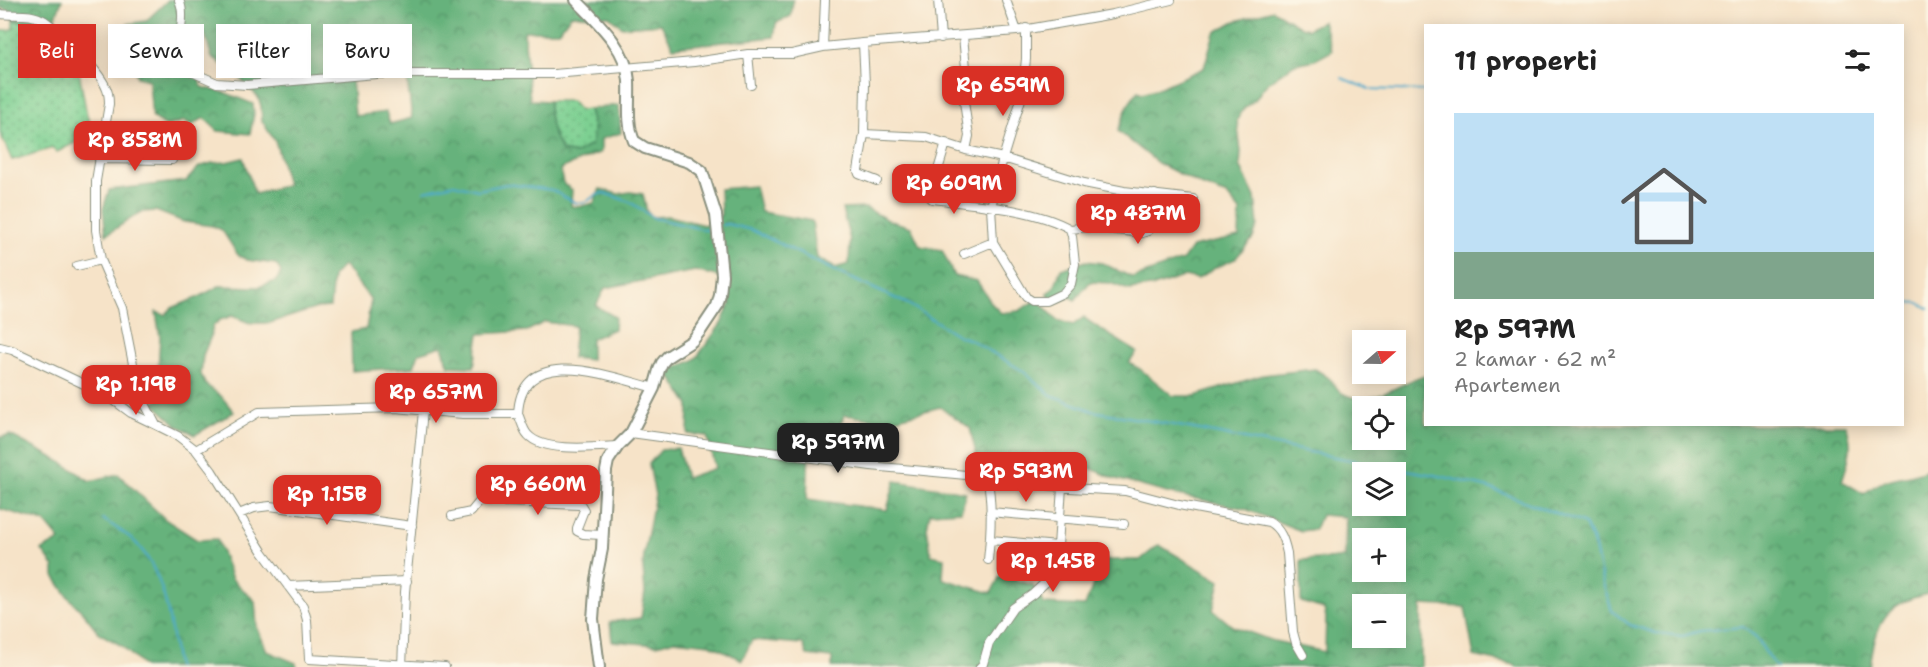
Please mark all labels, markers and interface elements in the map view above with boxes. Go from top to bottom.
chip: Beli [18,24,96,78]
chip: Sewa [108,24,204,78]
chip: Filter [216,24,311,78]
chip: Baru [323,24,412,78]
text: 11 properti [1454,43,1597,78]
icon: filters [1841,44,1874,77]
pin: Rp 659M [948,66,1058,117]
text: Rp 659M [956,72,1050,98]
pin: Rp 858M [80,121,190,172]
text: Rp 858M [88,127,182,153]
icon: home [1610,152,1718,260]
pin: Rp 609M [899,164,1009,215]
text: Rp 609M [906,170,1002,196]
pin: Rp 487M [1083,194,1193,245]
text: Rp 487M [1090,200,1186,226]
text: Rp 597M [1454,311,1576,346]
north arrow [1352,330,1406,384]
map controls [1352,330,1406,648]
text: 2 kamar · 62 m² [1454,346,1616,372]
pin: Rp 1.19B [74,365,198,416]
text: Rp 1.19B [96,371,176,397]
text: Apartemen [1454,372,1561,398]
pin: Rp 657M [381,373,491,424]
text: Rp 657M [389,379,483,405]
button: locate [1352,396,1406,450]
pin: Rp 597M [783,423,893,474]
text: Rp 597M [791,429,885,455]
pin: Rp 593M [971,452,1081,503]
text: Rp 593M [979,458,1073,484]
button: layers [1352,462,1406,516]
pin: Rp 660M [483,465,593,516]
text: Rp 660M [490,471,586,497]
pin: Rp 1.15B [265,475,389,526]
text: Rp 1.15B [287,481,367,507]
button: + [1352,528,1406,582]
pin: Rp 1.45B [991,542,1115,593]
text: Rp 1.45B [1011,548,1095,574]
button: − [1352,594,1406,648]

